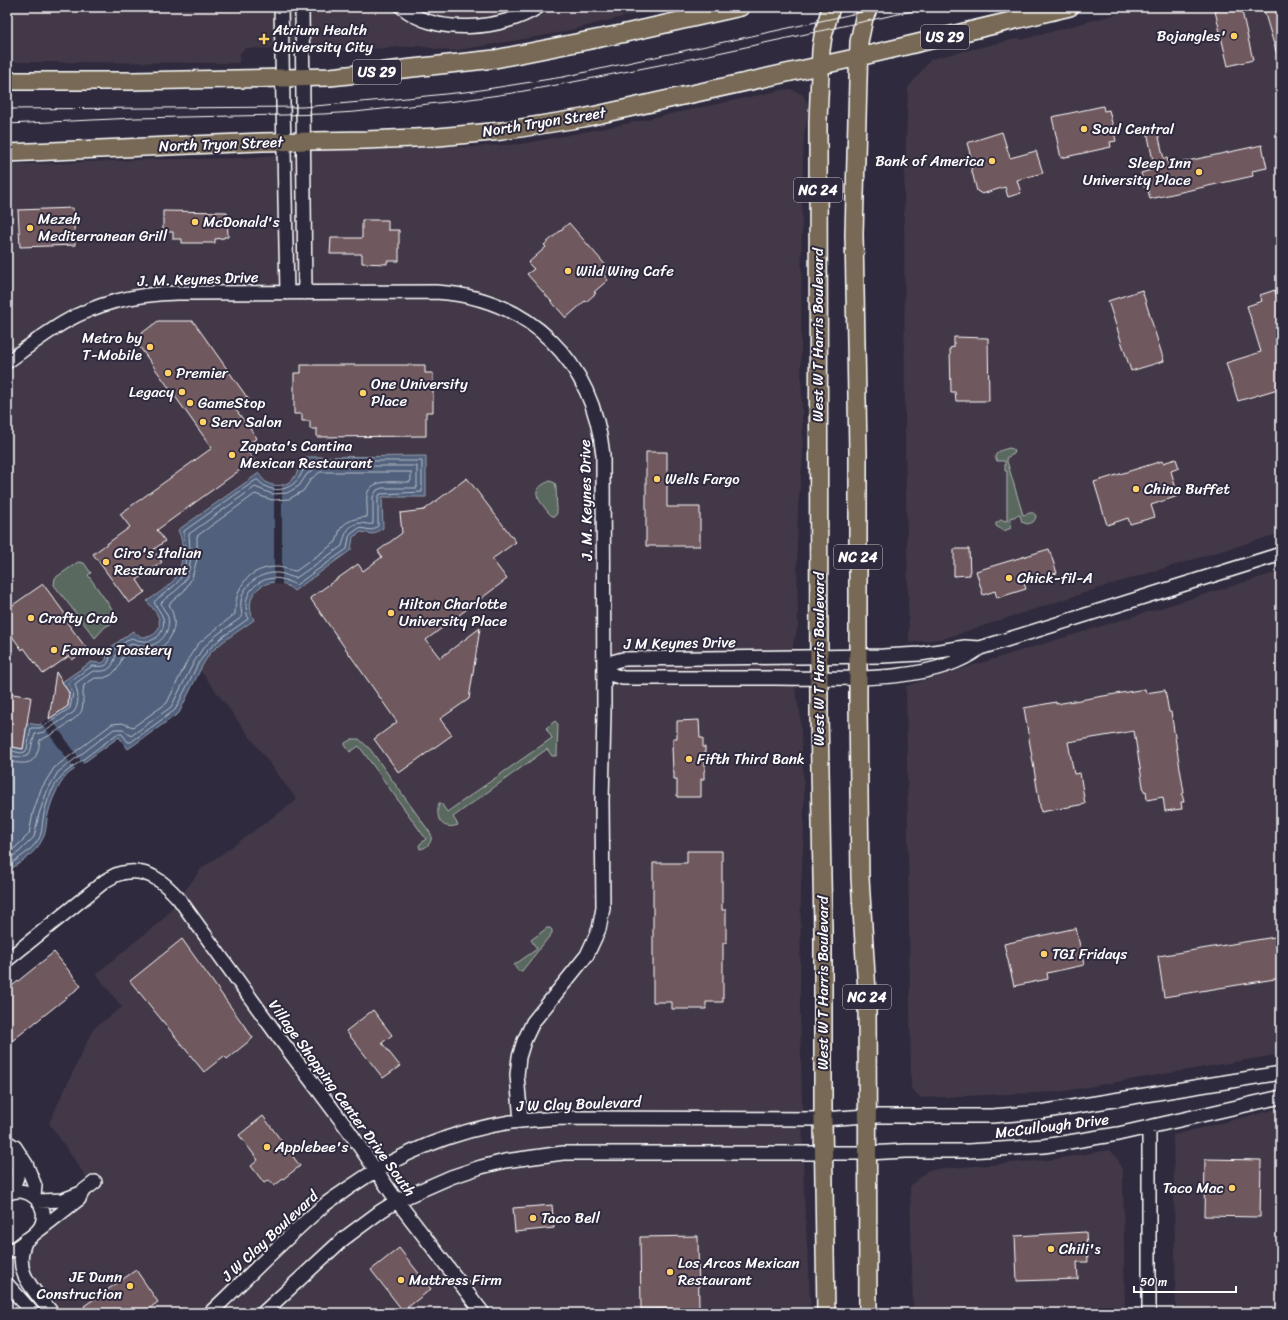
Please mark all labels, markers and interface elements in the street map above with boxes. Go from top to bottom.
place label: Atrium Health University City [272,17,373,60]
place label: Bojangles' [1157,23,1226,49]
road number: US 29 [921,25,969,49]
marker: Bojangles' [1229,31,1239,41]
marker: Atrium Health University City [258,33,270,45]
road number: US 29 [353,60,401,84]
street label: North Tryon Street [481,99,608,145]
place label: Soul Central [1092,116,1175,142]
marker: Soul Central [1079,124,1089,134]
street label: North Tryon Street [158,129,285,159]
place label: Bank of America [875,148,984,174]
place label: Sleep Inn University Place [1083,150,1191,193]
marker: Bank of America [987,156,997,166]
marker: Sleep Inn University Place [1194,167,1204,177]
road number: NC 24 [794,178,842,202]
place label: Mezeh Mediterranean Grill [38,206,168,249]
place label: McDonald's [203,209,280,235]
marker: McDonald's [190,217,200,227]
marker: Mezeh Mediterranean Grill [25,223,35,233]
street label: West W T Harris Boulevard [805,247,831,422]
place label: Wild Wing Cafe [576,258,674,284]
street label: J. M. Keynes Drive [136,264,259,294]
marker: Wild Wing Cafe [563,266,573,276]
place label: Metro by T-Mobile [82,325,142,368]
marker: Metro by T-Mobile [145,342,155,352]
place label: Premier [176,360,229,386]
marker: Premier [163,368,173,378]
place label: One University Place [371,371,468,414]
place label: Legacy [129,379,174,405]
marker: Legacy [177,387,187,397]
marker: One University Place [358,388,368,398]
place label: GameStop [198,390,266,416]
marker: GameStop [185,398,195,408]
place label: Serv Salon [211,409,282,435]
marker: Serv Salon [198,417,208,427]
place label: Zapata's Cantina Mexican Restaurant [240,433,373,476]
street label: J. M. Keynes Drive [572,439,600,562]
marker: Zapata's Cantina Mexican Restaurant [227,450,237,460]
place label: Wells Fargo [665,466,740,492]
marker: Wells Fargo [652,474,662,484]
place label: China Buffet [1144,476,1231,502]
marker: China Buffet [1131,484,1141,494]
place label: Ciro's Italian Restaurant [114,540,201,583]
road number: NC 24 [834,545,882,569]
marker: Ciro's Italian Restaurant [101,557,111,567]
place label: Chick-fil-A [1017,565,1093,591]
street label: West W T Harris Boulevard [806,571,832,746]
marker: Chick-fil-A [1004,573,1014,583]
place label: Hilton Charlotte University Place [399,591,508,634]
place label: Crafty Crab [39,605,118,631]
marker: Hilton Charlotte University Place [386,608,396,618]
marker: Crafty Crab [26,613,36,623]
street label: J M Keynes Drive [623,629,736,657]
place label: Famous Toastery [62,637,172,663]
marker: Famous Toastery [49,645,59,655]
place label: Fifth Third Bank [697,746,805,772]
marker: Fifth Third Bank [684,754,694,764]
street label: West W T Harris Boulevard [810,895,836,1070]
place label: TGI Fridays [1052,941,1127,967]
marker: TGI Fridays [1039,949,1049,959]
road number: NC 24 [843,985,891,1009]
street label: Village Shopping Center Drive South [261,994,423,1202]
street label: J W Clay Boulevard [515,1089,643,1119]
street label: McCullough Drive [994,1106,1111,1146]
place label: Applebee's [274,1134,348,1160]
marker: Applebee's [262,1142,272,1152]
place label: Taco Mac [1163,1175,1224,1201]
street label: J W Clay Boulevard [215,1183,325,1289]
marker: Taco Mac [1227,1183,1237,1193]
place label: Taco Bell [541,1205,601,1231]
marker: Taco Bell [528,1213,538,1223]
place label: Chili's [1059,1236,1101,1262]
marker: Chili's [1046,1244,1056,1254]
place label: Los Arcos Mexican Restaurant [678,1250,800,1293]
place label: JE Dunn Construction [36,1264,122,1307]
place label: Mattress Firm [409,1267,502,1293]
marker: Los Arcos Mexican Restaurant [665,1267,675,1277]
scale bar [1134,1268,1236,1294]
text: 50 m [1140,1271,1167,1293]
marker: Mattress Firm [396,1275,406,1285]
marker: JE Dunn Construction [125,1281,135,1291]

